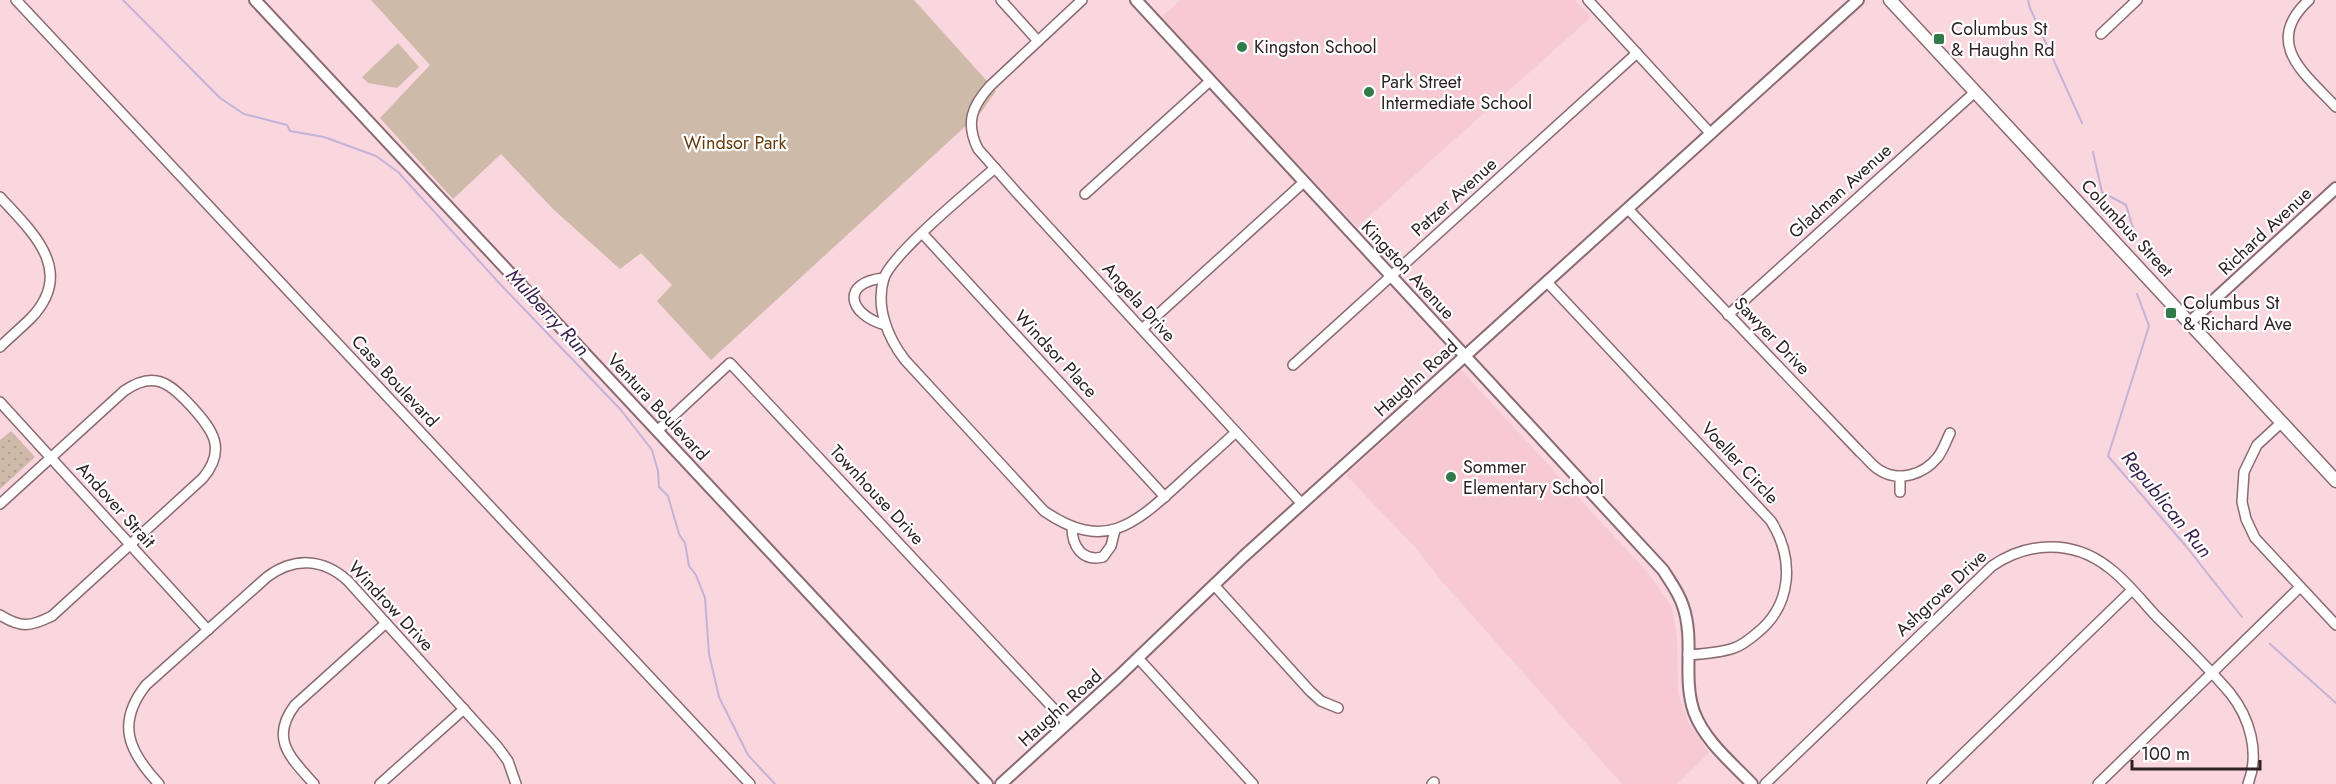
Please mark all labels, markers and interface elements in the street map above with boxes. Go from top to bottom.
place label: Columbus St & Haughn Rd [1951,16,2054,63]
marker: Columbus St & Haughn Rd [1932,32,1946,46]
place label: Kingston School [1254,34,1377,60]
marker: Kingston School [1235,40,1249,54]
place label: Park Street Intermediate School [1381,69,1532,116]
marker: Park Street Intermediate School [1362,85,1376,99]
park label: Windsor Park [684,130,787,156]
street label: Gladman Avenue [1783,138,1897,244]
street label: Patzer Avenue [1405,151,1503,243]
street label: Columbus Street [2075,173,2180,283]
street label: Richard Avenue [2212,181,2318,281]
street label: Kingston Avenue [1355,215,1461,325]
street label: Angela Drive [1096,256,1182,348]
water label: Mulberry Run [499,262,596,363]
place label: Columbus St & Richard Ave [2183,290,2292,337]
street label: Sawyer Drive [1728,291,1816,381]
street label: Windsor Place [1009,304,1103,404]
marker: Columbus St & Richard Ave [2164,306,2178,320]
street label: Casa Boulevard [345,329,445,433]
street label: Haughn Road [1369,333,1463,423]
street label: Ventura Boulevard [601,347,715,467]
street label: Voeller Circle [1695,416,1785,510]
street label: Townhouse Drive [824,439,930,551]
water label: Republican Run [2114,445,2219,564]
place label: Sommer Elementary School [1463,454,1604,501]
street label: Andover Strait [70,456,162,554]
marker: Sommer Elementary School [1444,470,1458,484]
street label: Ashgrove Drive [1889,544,1993,642]
street label: Windrow Drive [342,555,440,657]
street label: Haughn Road [1013,663,1107,753]
scale bar [2132,733,2260,771]
text: 100 m [2141,741,2190,767]

